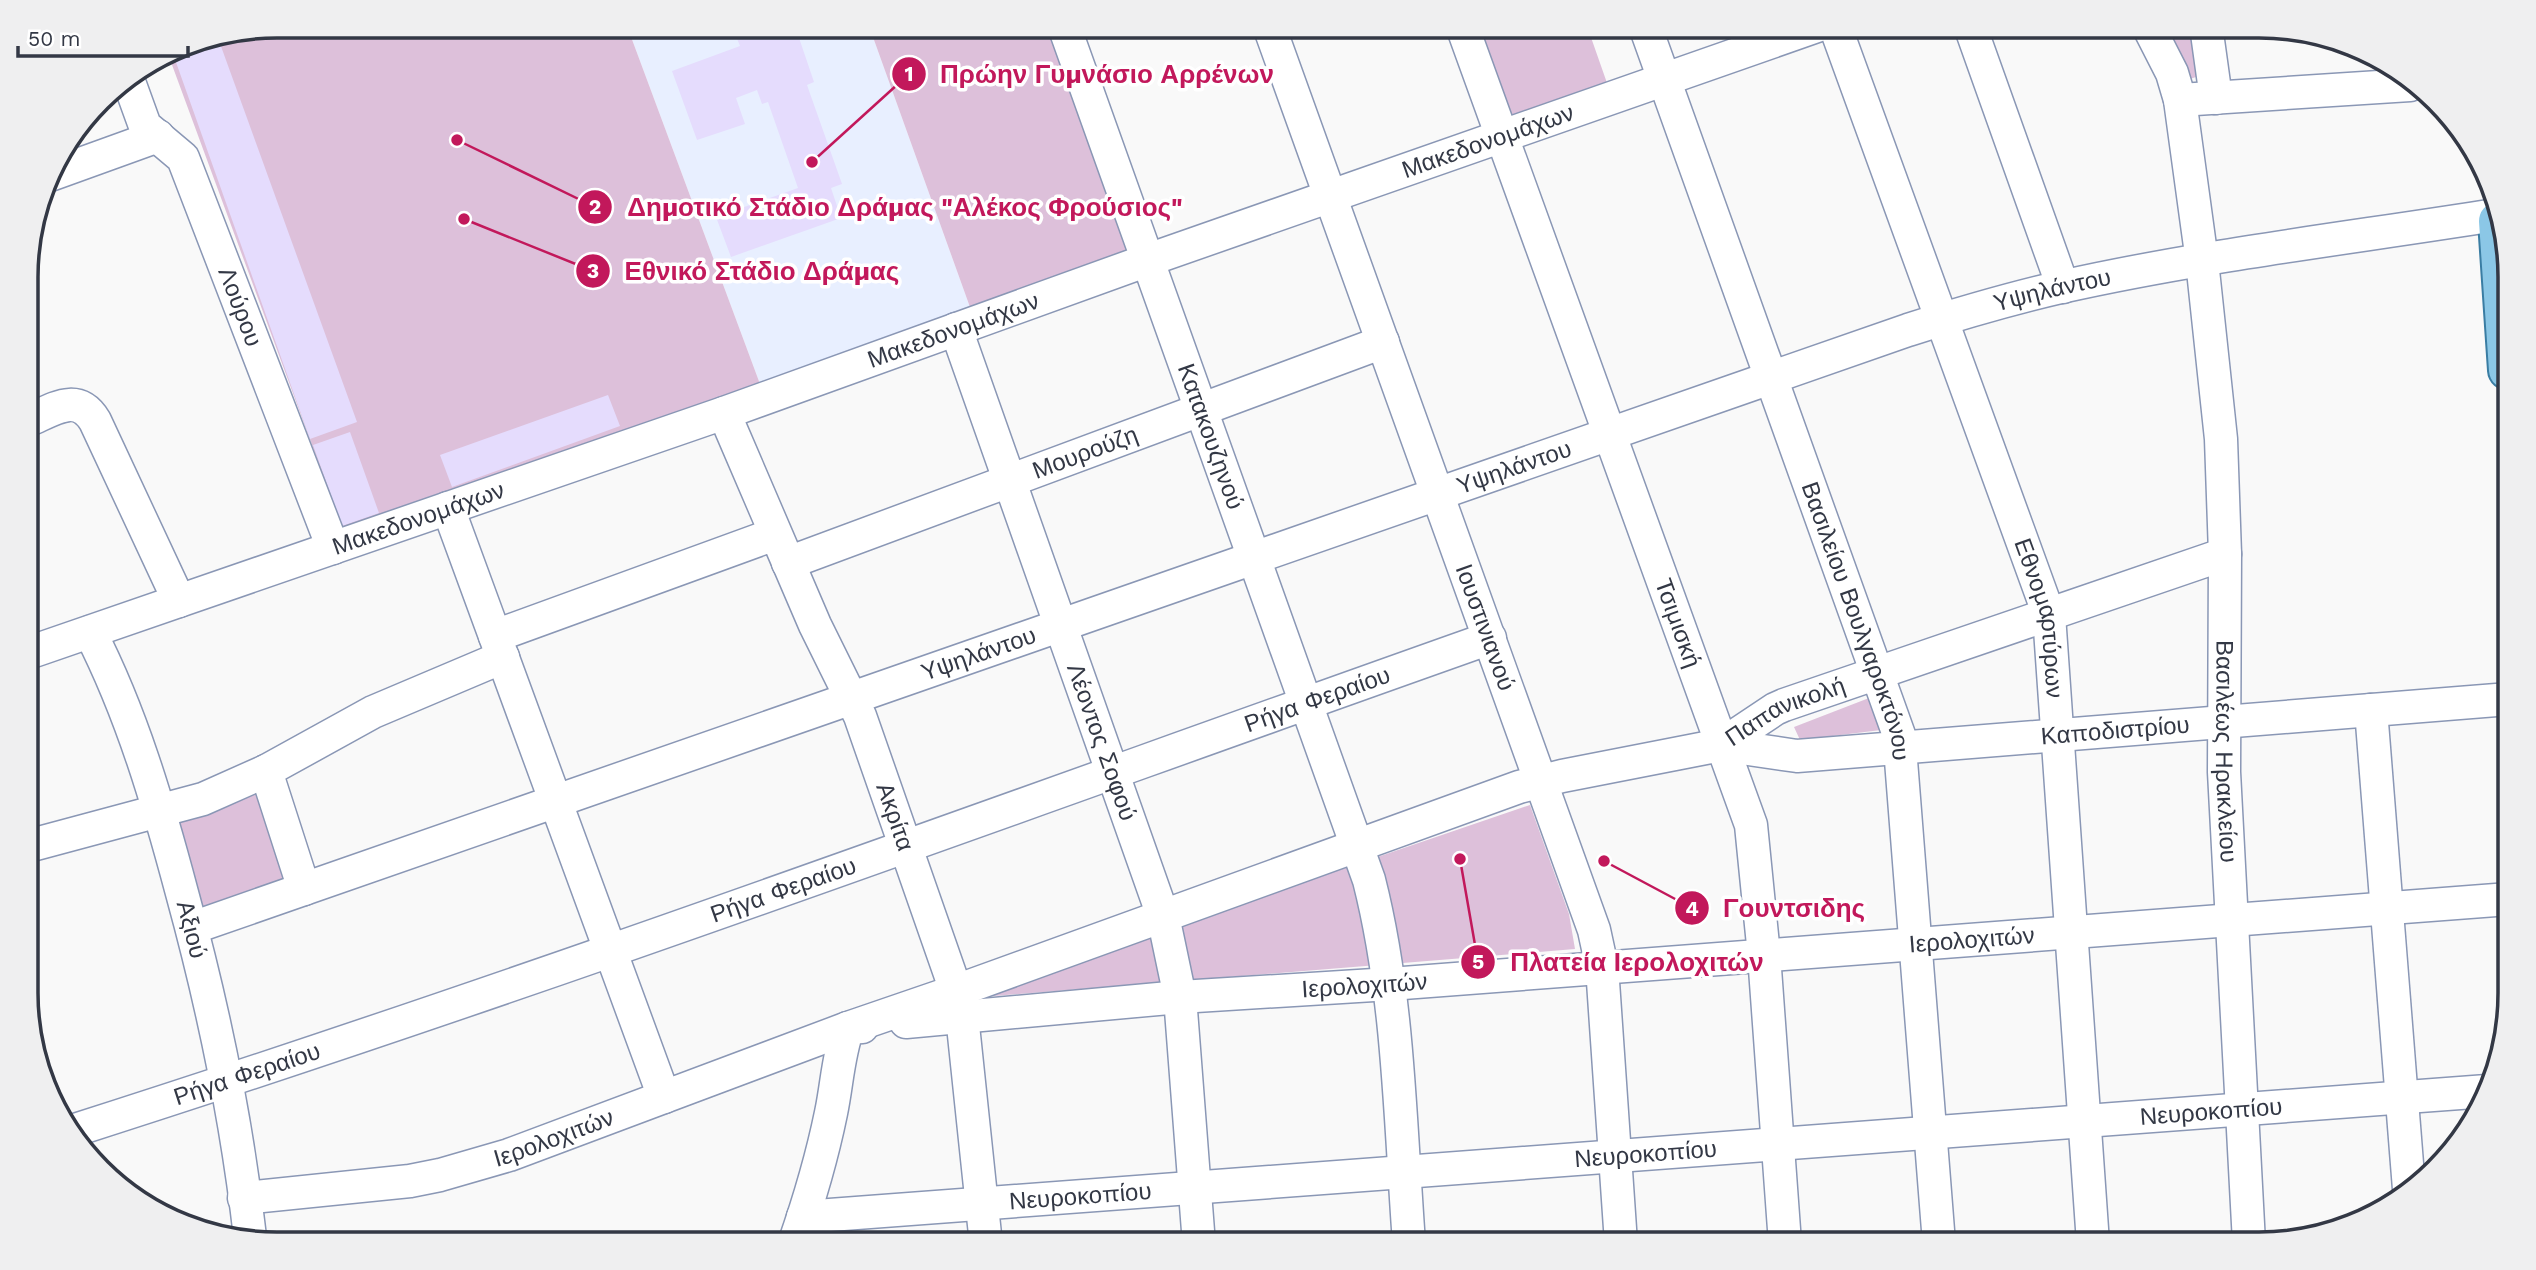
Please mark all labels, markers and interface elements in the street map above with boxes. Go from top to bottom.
scale bar [18,14,187,58]
text: 50 m [28,26,80,51]
callout: Πρώην Γυμνάσιο Αρρένων [891,51,1288,98]
text: Πρώην Γυμνάσιο Αρρένων [940,59,1274,89]
text: 1 [904,61,914,86]
street label: Μακεδονομάχων [1398,98,1577,184]
callout: Δημοτικό Στάδιο Δράμας "Αλέκος Φρούσιος" [578,184,1196,231]
text: Δημοτικό Στάδιο Δράμας "Αλέκος Φρούσιος" [627,192,1183,222]
text: 2 [589,194,601,219]
callout: Εθνικό Στάδιο Δράμας [575,247,913,294]
text: Εθνικό Στάδιο Δράμας [625,256,899,286]
text: 3 [587,258,599,283]
street label: Λούρου [212,263,268,350]
street label: Υψηλάντου [1990,263,2113,318]
street label: Μακεδονομάχων [864,287,1043,374]
street label: Κατακουζηνού [1172,360,1250,513]
street label: Μουρούζη [1029,420,1142,485]
street label: Υψηλάντου [1453,434,1575,500]
street label: Μακεδονομάχων [329,476,508,561]
street label: Βασιλείου Βουλγαροκτόνου [1795,478,1915,762]
street label: Εθνομαρτύρων [2008,534,2069,699]
street label: Ιουστινιανού [1450,560,1521,694]
street label: Τσιμισκή [1649,575,1707,671]
street label: Υψηλάντου [918,621,1040,687]
street label: Βασιλέως Ηρακλείου [2210,640,2243,863]
street label: Λέοντος Σοφού [1061,660,1142,824]
street label: Ρήγα Φεραίου [1241,661,1394,738]
street label: Παπανικολή [1720,671,1849,752]
street label: Καποδιστρίου [2040,711,2191,750]
street label: Ακρίτα [870,779,920,855]
street label: Ρήγα Φεραίου [707,851,860,929]
callout: Γουντσιδης [1674,885,1879,932]
text: Γουντσιδης [1723,893,1865,923]
text: 4 [1685,896,1699,921]
street label: Αξιού [171,898,213,961]
street label: Ιερολοχιτών [1908,921,2036,959]
callout: Πλατεία Ιερολοχιτών [1461,938,1778,985]
text: Πλατεία Ιερολοχιτών [1510,947,1764,977]
text: 5 [1472,949,1484,974]
street label: Ιερολοχιτών [1301,967,1428,1003]
street label: Ρήγα Φεραίου [170,1037,324,1111]
street label: Νευροκοπίου [2139,1092,2283,1131]
street label: Ιερολοχιτών [490,1103,618,1173]
street label: Νευροκοπίου [1573,1135,1718,1173]
street label: Νευροκοπίου [1008,1177,1152,1216]

